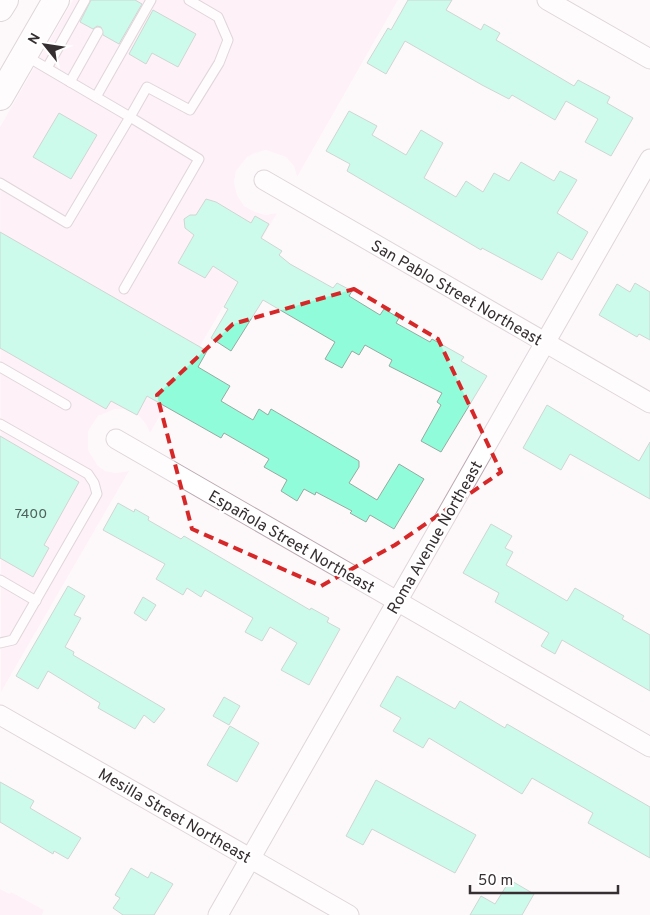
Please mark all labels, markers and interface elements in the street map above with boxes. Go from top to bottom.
north arrow [20,20,70,70]
text: N [25,31,45,48]
street label: San Pablo Street Northeast [367,236,545,351]
street label: Roma Avenue Northeast [384,458,488,618]
street label: Española Street Northeast [204,487,378,599]
house number: 7400 [15,506,47,523]
street label: Mesilla Street Northeast [94,765,254,869]
scale bar [470,862,618,894]
text: 50 m [478,872,513,891]

